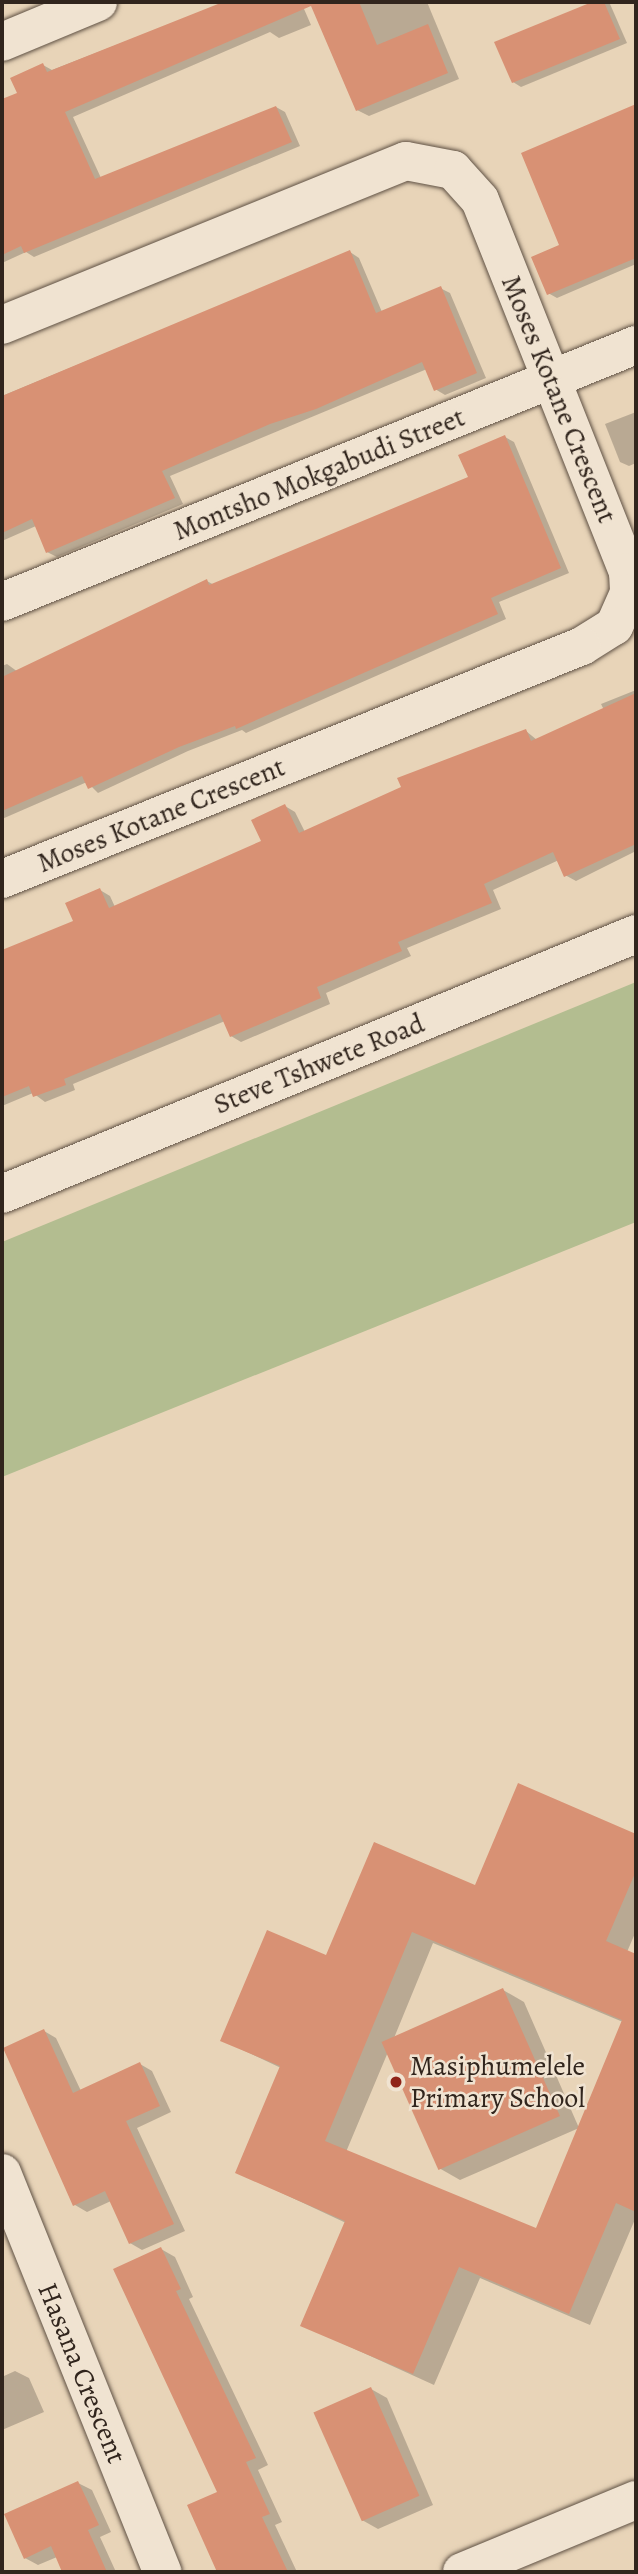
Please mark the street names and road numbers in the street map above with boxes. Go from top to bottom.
street label: Moses Kotane Crescent [494,270,624,528]
street label: Montsho Mokgabudi Street [168,400,470,548]
street label: Moses Kotane Crescent [32,750,290,880]
street label: Steve Tshwete Road [209,1006,429,1122]
street label: Hasana Crescent [31,2278,133,2468]

